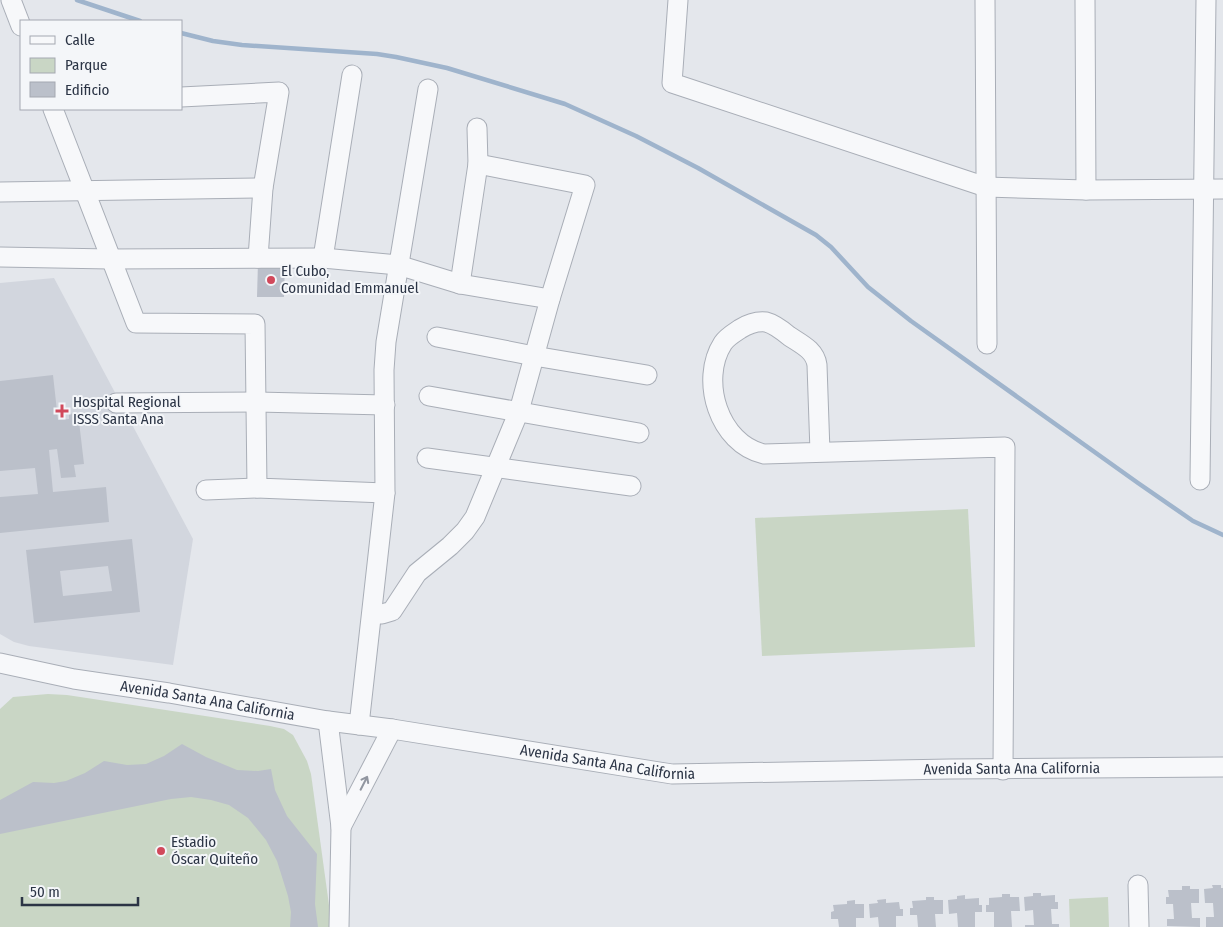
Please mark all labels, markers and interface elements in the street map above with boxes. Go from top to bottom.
legend [20,20,182,110]
text: Calle [65,31,95,49]
text: Parque [65,56,108,74]
text: Edificio [65,81,110,99]
place label: El Cubo, Comunidad Emmanuel [281,262,419,297]
marker: El Cubo, Comunidad Emmanuel [265,274,277,286]
place label: Hospital Regional ISSS Santa Ana [73,393,181,428]
marker: Hospital Regional ISSS Santa Ana [55,404,69,418]
street label: Avenida Santa Ana California [119,677,296,724]
street label: Avenida Santa Ana California [519,741,695,783]
street label: Avenida Santa Ana California [923,759,1100,778]
one-way arrow [359,776,369,791]
place label: Estadio Óscar Quiteño [171,833,258,868]
marker: Estadio Óscar Quiteño [155,845,167,857]
scale bar [22,874,139,906]
text: 50 m [30,883,60,901]

